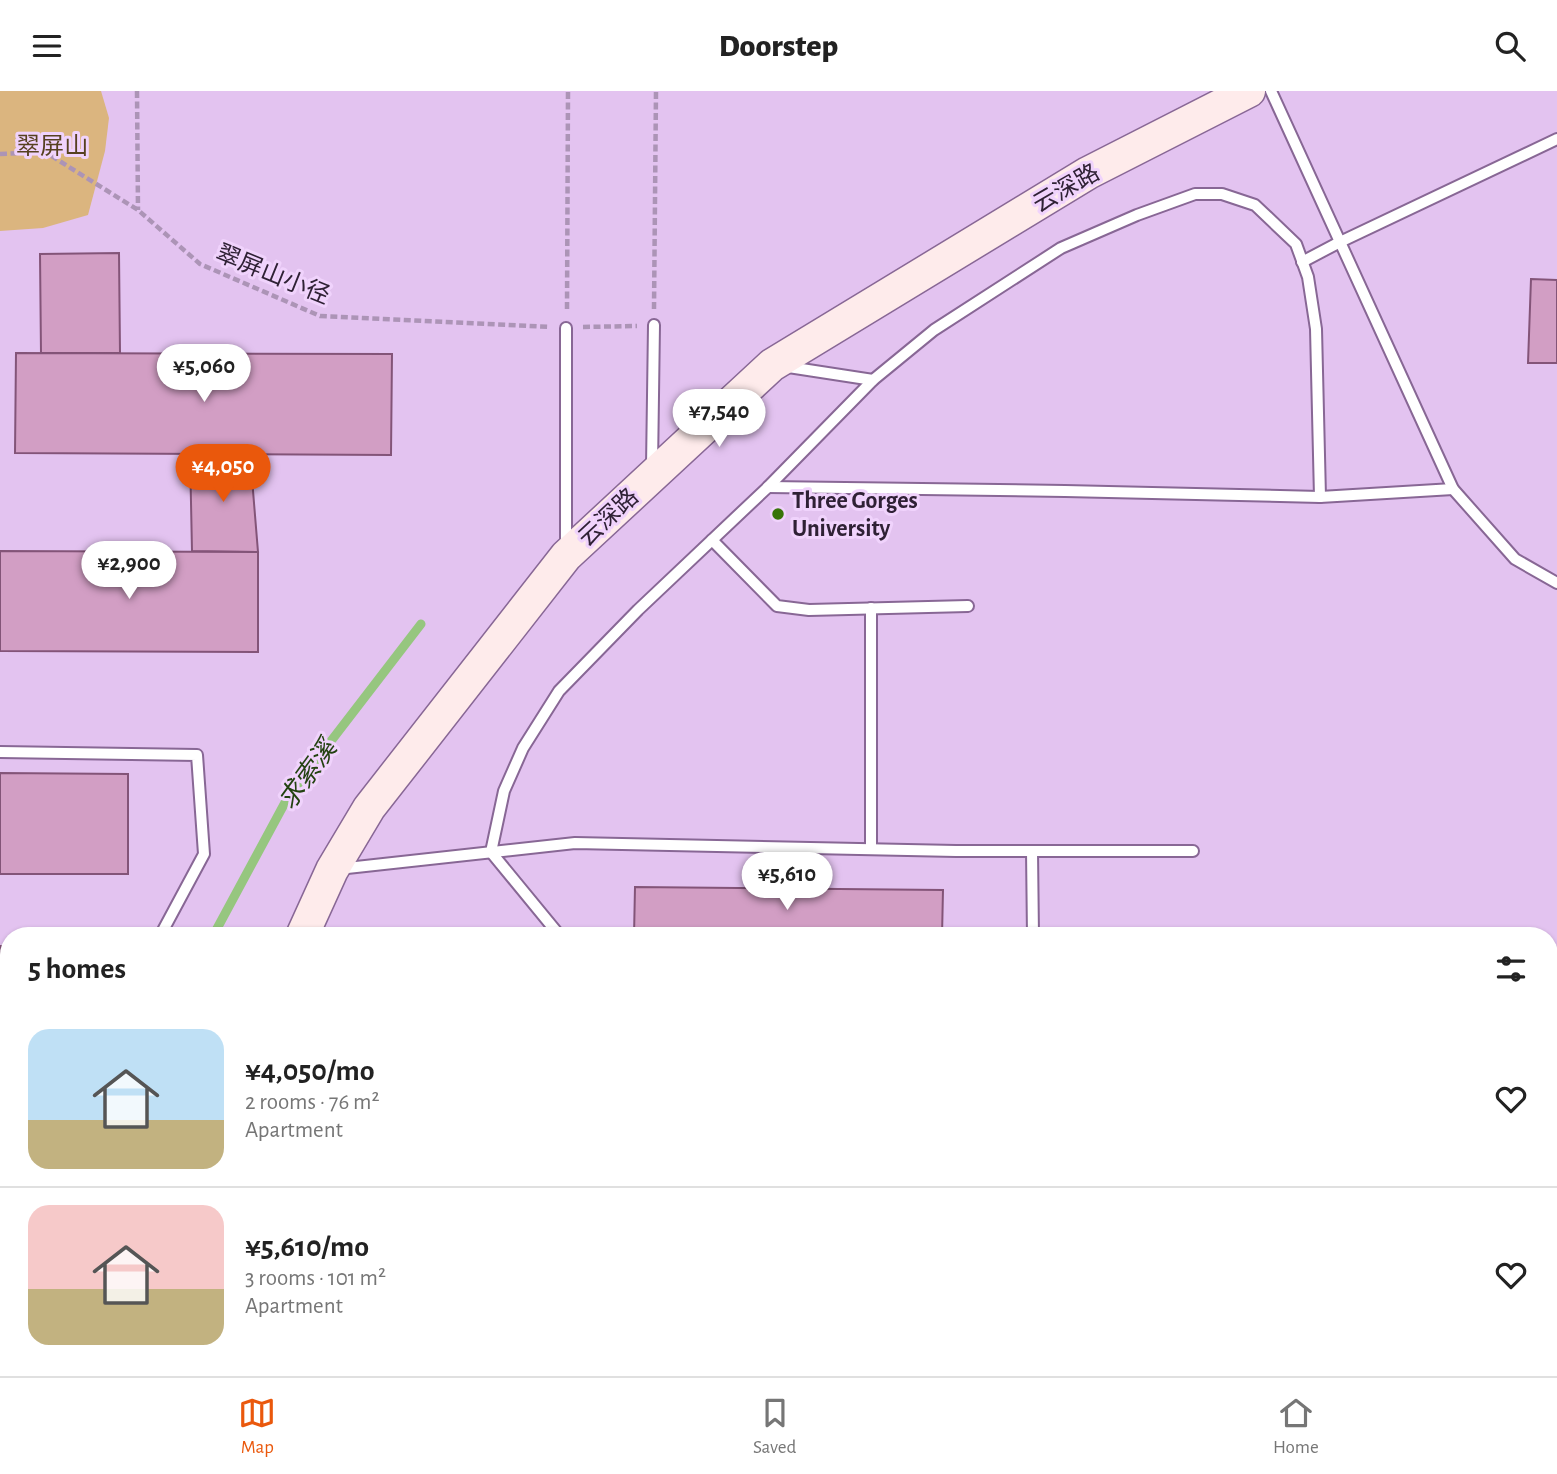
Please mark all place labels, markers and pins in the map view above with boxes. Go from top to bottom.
pin: ¥5,060 [147,345,261,404]
pin: ¥7,540 [662,389,776,449]
pin: ¥4,050 [166,445,280,504]
place label: Three Gorges University [792,489,918,541]
marker: Three Gorges University [770,506,786,522]
pin: ¥2,900 [72,541,186,601]
pin: ¥5,610 [730,853,844,912]

